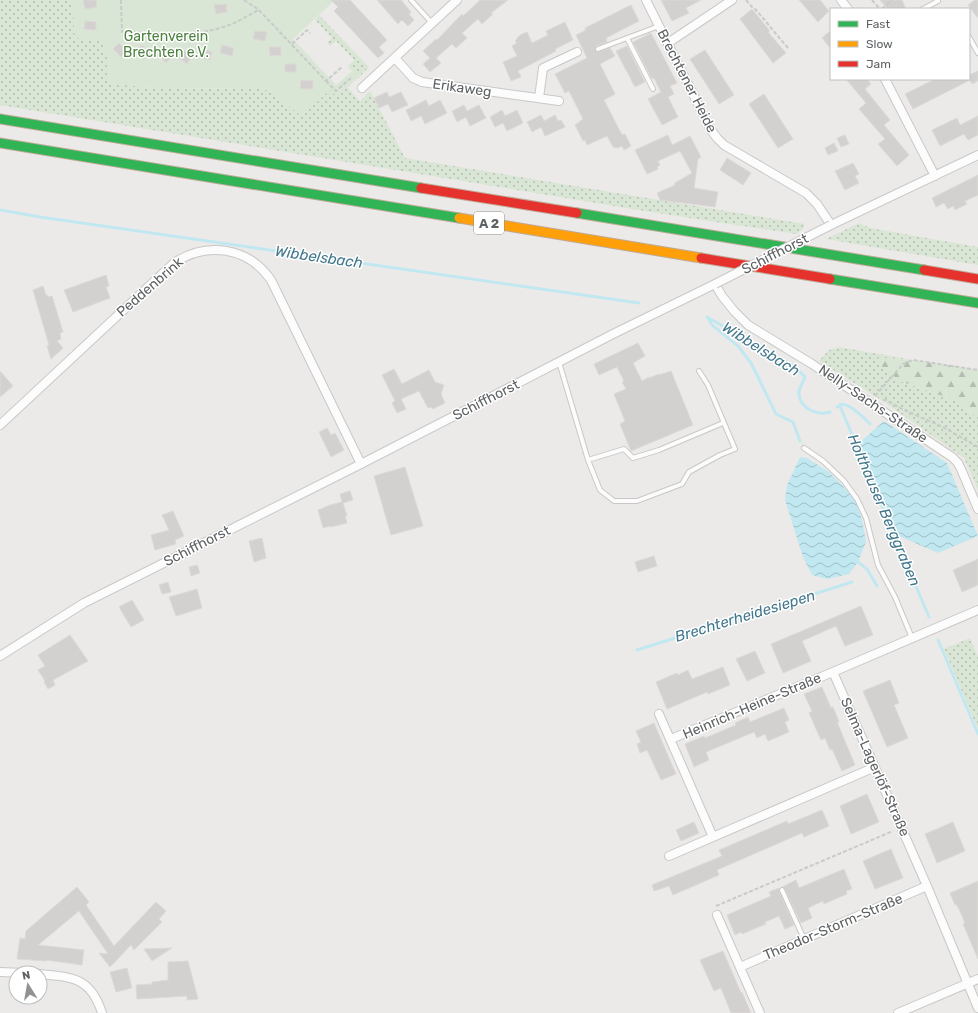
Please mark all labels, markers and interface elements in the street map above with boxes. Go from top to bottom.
legend [830,8,970,80]
text: Fast [866,17,890,31]
street label: Brechtener Heide [654,26,721,136]
park label: Gartenverein Brechten e.V. [123,28,209,61]
text: Slow [866,37,893,51]
text: Jam [866,57,891,71]
street label: Erikaweg [432,75,492,101]
road number: A 2 [474,212,504,234]
street label: Schiffhorst [739,230,812,278]
water label: Wibbelsbach [274,242,364,272]
street label: Peddenbrink [113,253,187,320]
water label: Wibbelsbach [719,318,803,380]
street label: Nelly-Sachs-Straße [815,361,931,447]
street label: Schiffhorst [450,376,523,424]
water label: Holthauser Berggraben [844,431,924,589]
street label: Schiffhorst [161,522,234,570]
water label: Brechterheidesiepen [673,586,817,646]
street label: Heinrich-Heine-Straße [680,669,824,743]
street label: Selma-Lagerlöf-Straße [837,695,913,839]
street label: Theodor-Storm-Straße [761,890,905,964]
north arrow [8,965,48,1005]
text: N [21,969,31,983]

